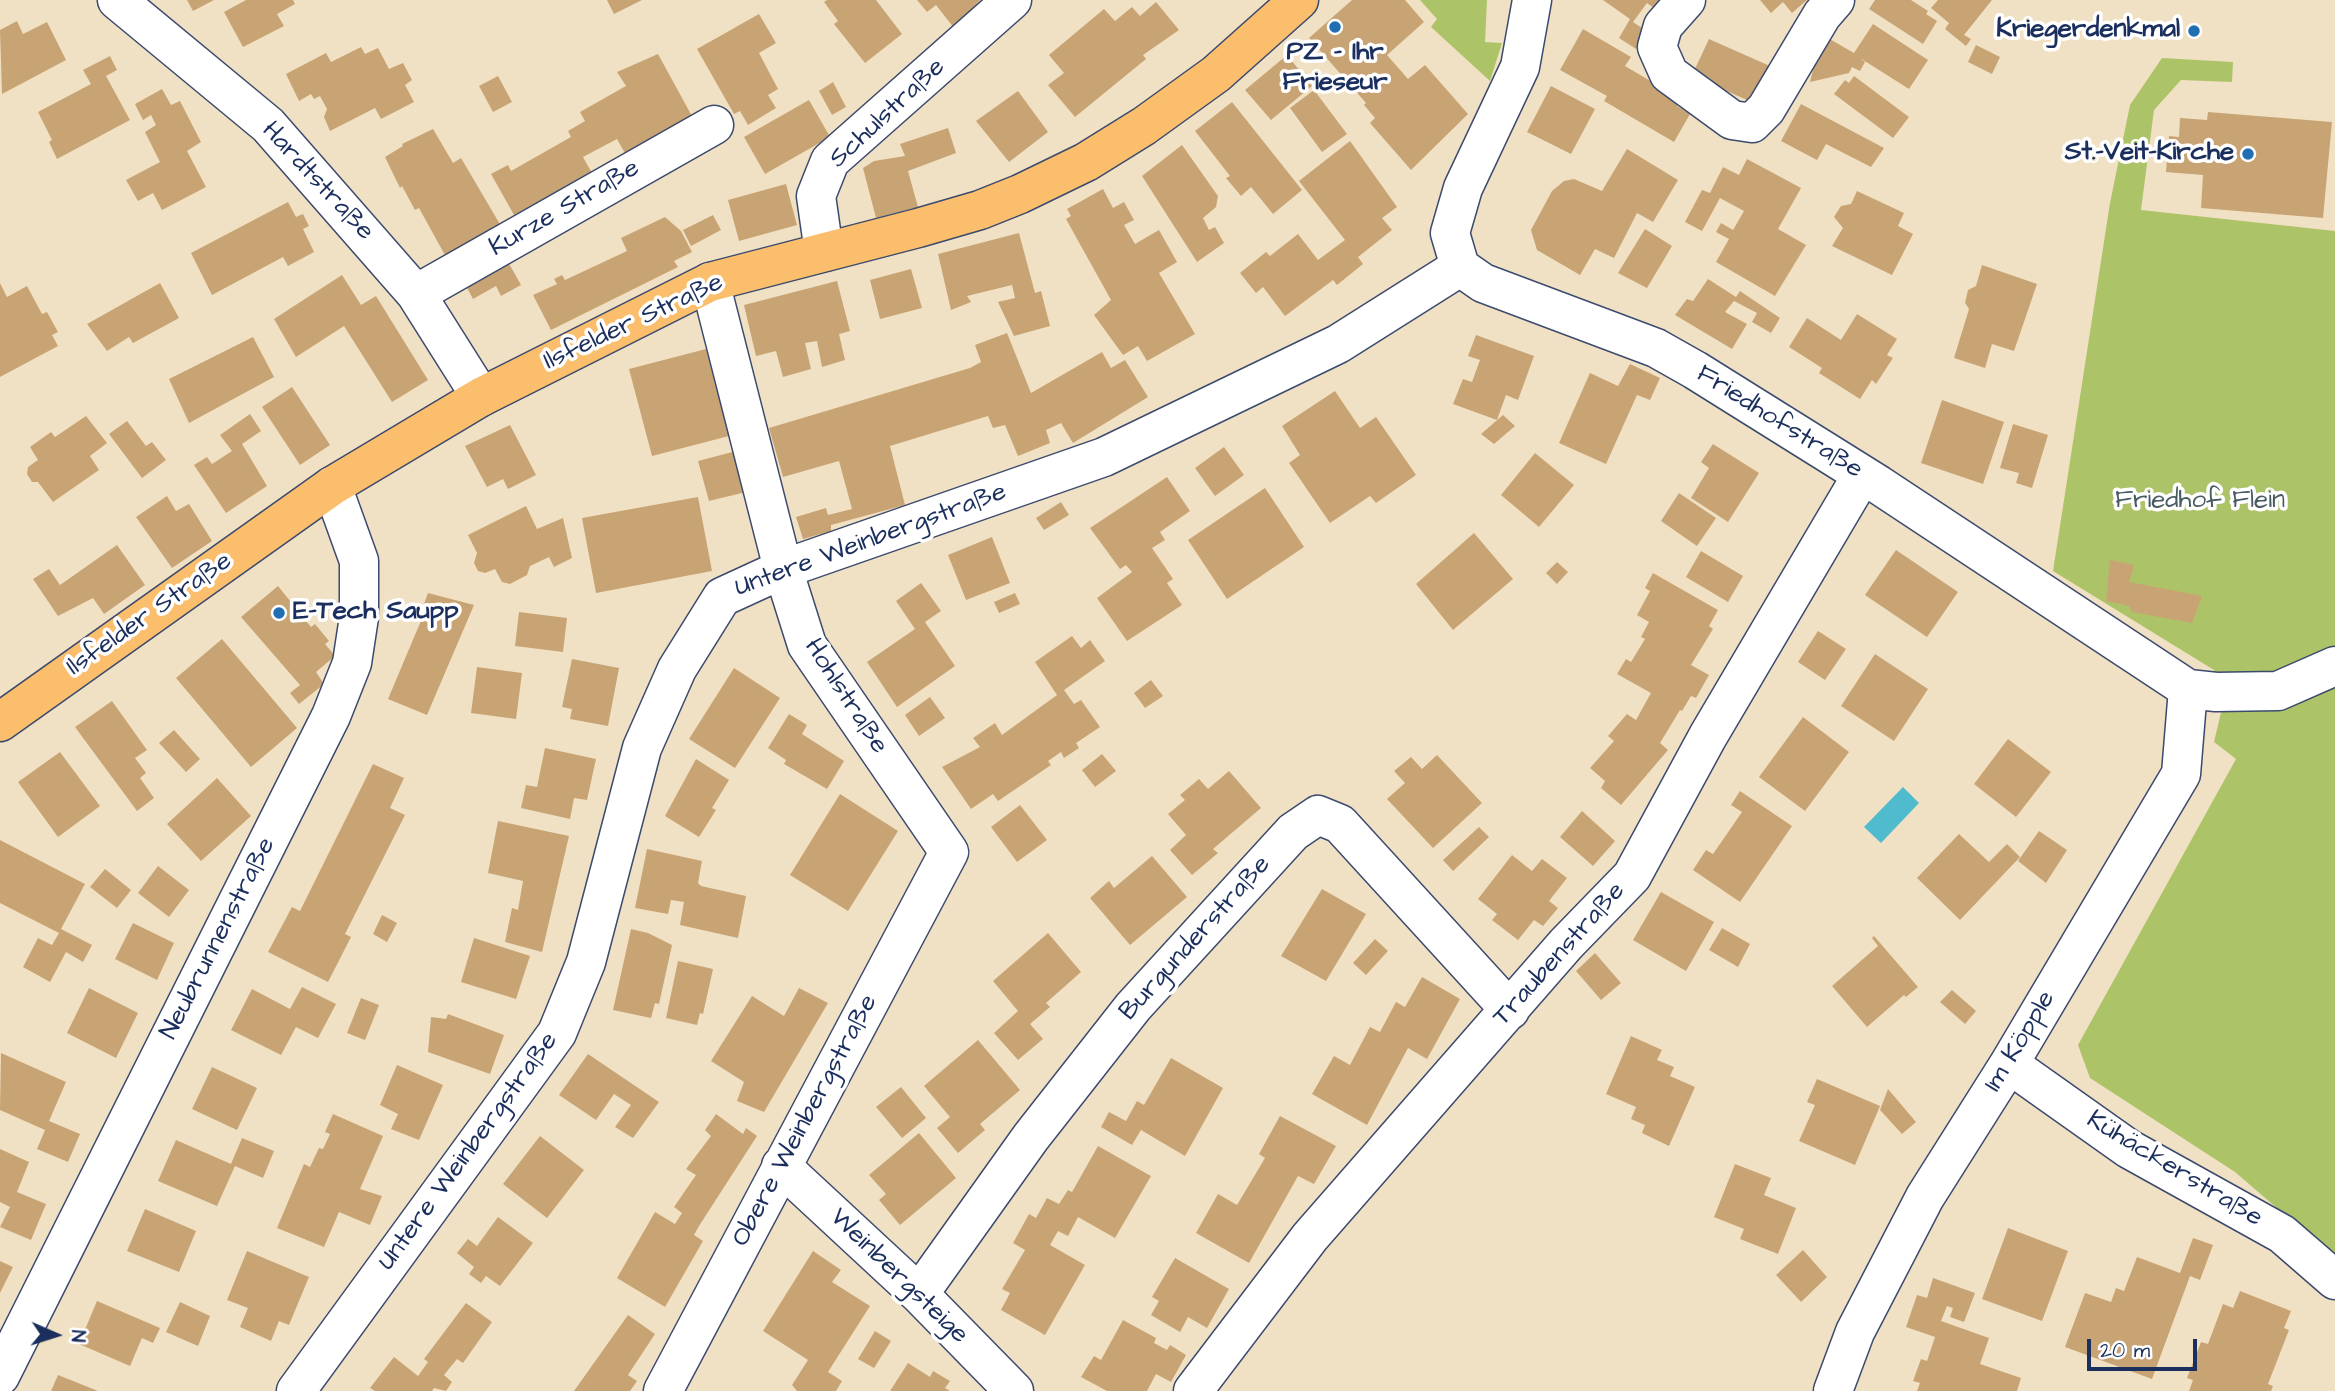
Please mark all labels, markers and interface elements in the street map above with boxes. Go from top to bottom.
place label: Kriegerdenkmal [1996,15,2180,47]
marker: PZ - Ihr Frieseur [1327,19,1343,35]
marker: Kriegerdenkmal [2186,23,2202,39]
place label: PZ - Ihr Frieseur [1282,38,1388,100]
street label: Schulstraße [824,52,952,176]
street label: Hardtstraße [254,116,380,248]
place label: St.-Veit-Kirche [2065,138,2234,170]
marker: St.-Veit-Kirche [2240,146,2256,162]
street label: Kurze Straße [484,153,646,265]
street label: Ilsfelder Straße [539,268,729,378]
street label: Friedhofstraße [1690,359,1868,487]
street label: Untere Weinbergstraße [731,477,1011,605]
park label: Friedhof Flein [2115,486,2285,518]
street label: Ilsfelder Straße [62,547,238,683]
place label: E-Tech Saupp [293,597,459,629]
marker: E-Tech Saupp [271,605,287,621]
street label: Hohlstraße [796,634,894,760]
street label: Neubrunnenstraße [155,833,283,1045]
street label: Burgunderstraße [1114,850,1278,1028]
street label: Traubenstraße [1487,877,1633,1033]
street label: Im Köpple [1979,986,2063,1098]
street label: Obere Weinbergstraße [726,990,886,1252]
street label: Untere Weinbergstraße [372,1027,566,1277]
street label: Kühäckerstraße [2080,1105,2268,1235]
street label: Weinbergsteige [822,1203,974,1351]
north arrow [21,1300,91,1370]
scale bar [2090,1324,2200,1368]
text: N [64,1329,91,1343]
text: 20 m [2100,1336,2150,1365]

